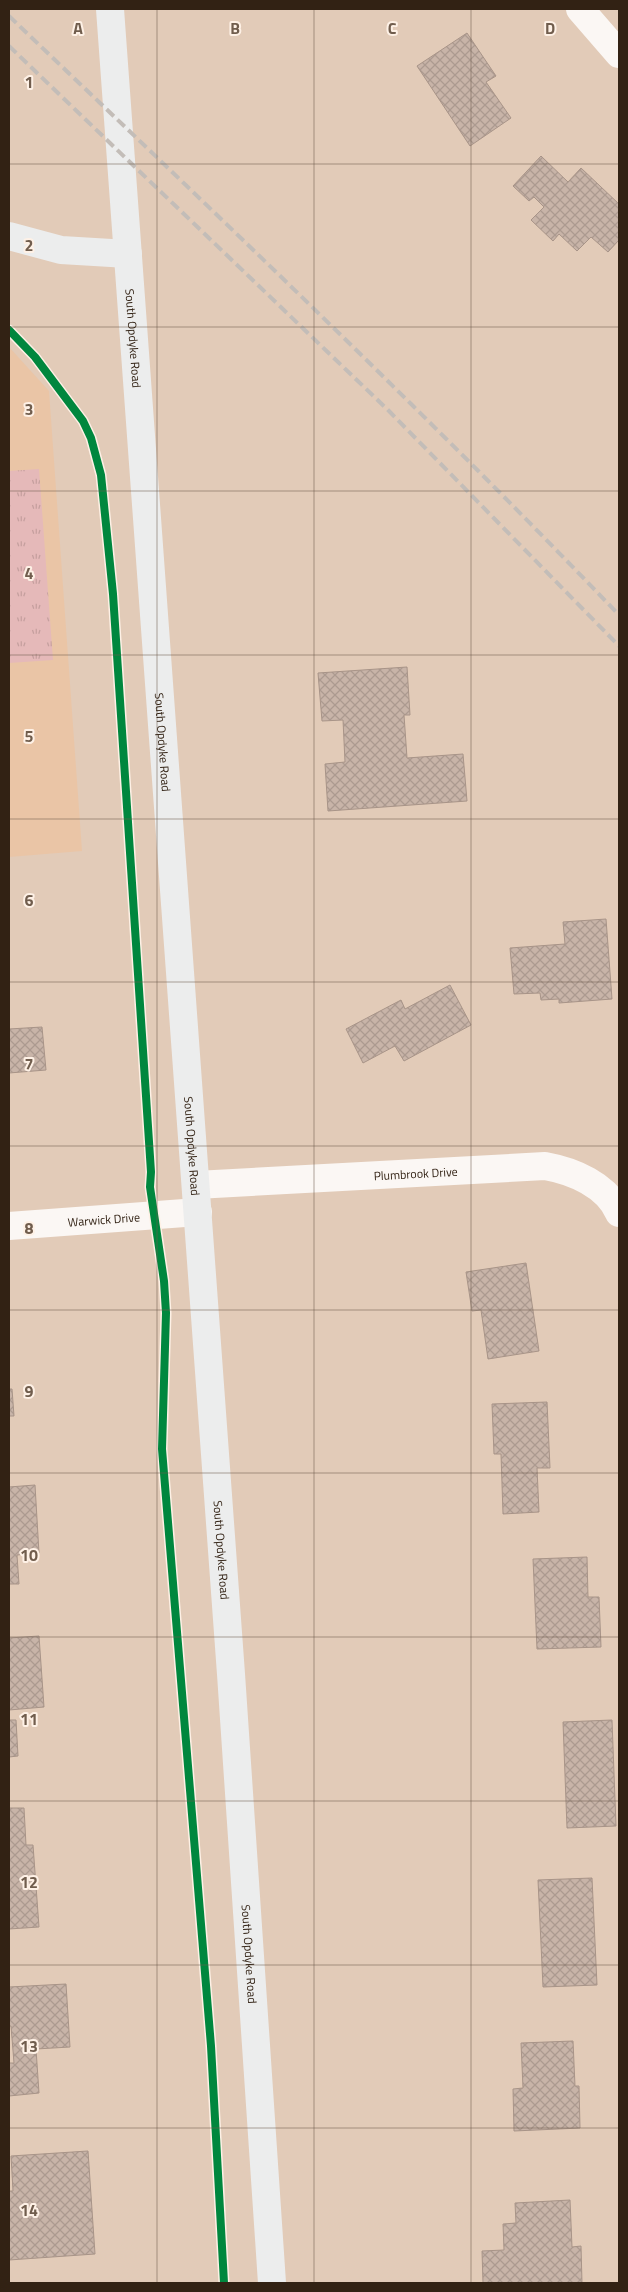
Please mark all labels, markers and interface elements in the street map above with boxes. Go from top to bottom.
text: A [73,16,83,40]
text: B [230,16,240,40]
text: C [388,16,397,40]
text: D [545,16,555,40]
text: 1 [25,70,33,94]
text: 2 [25,233,33,257]
street label: South Opdyke Road [121,288,147,388]
text: 3 [25,397,33,421]
text: 4 [25,561,34,585]
street label: South Opdyke Road [150,692,176,792]
text: 5 [25,724,34,748]
text: 6 [25,888,34,912]
text: 7 [25,1052,33,1076]
street label: South Opdyke Road [180,1096,206,1196]
street label: Plumbrook Drive [373,1161,458,1185]
street label: Warwick Drive [67,1207,141,1231]
text: 8 [25,1216,34,1240]
text: 9 [25,1379,34,1403]
street label: South Opdyke Road [209,1500,235,1600]
text: 10 [20,1543,38,1567]
text: 11 [20,1707,38,1731]
text: 12 [20,1870,38,1894]
street label: South Opdyke Road [237,1904,263,2004]
text: 13 [20,2034,38,2058]
text: 14 [20,2198,38,2222]

